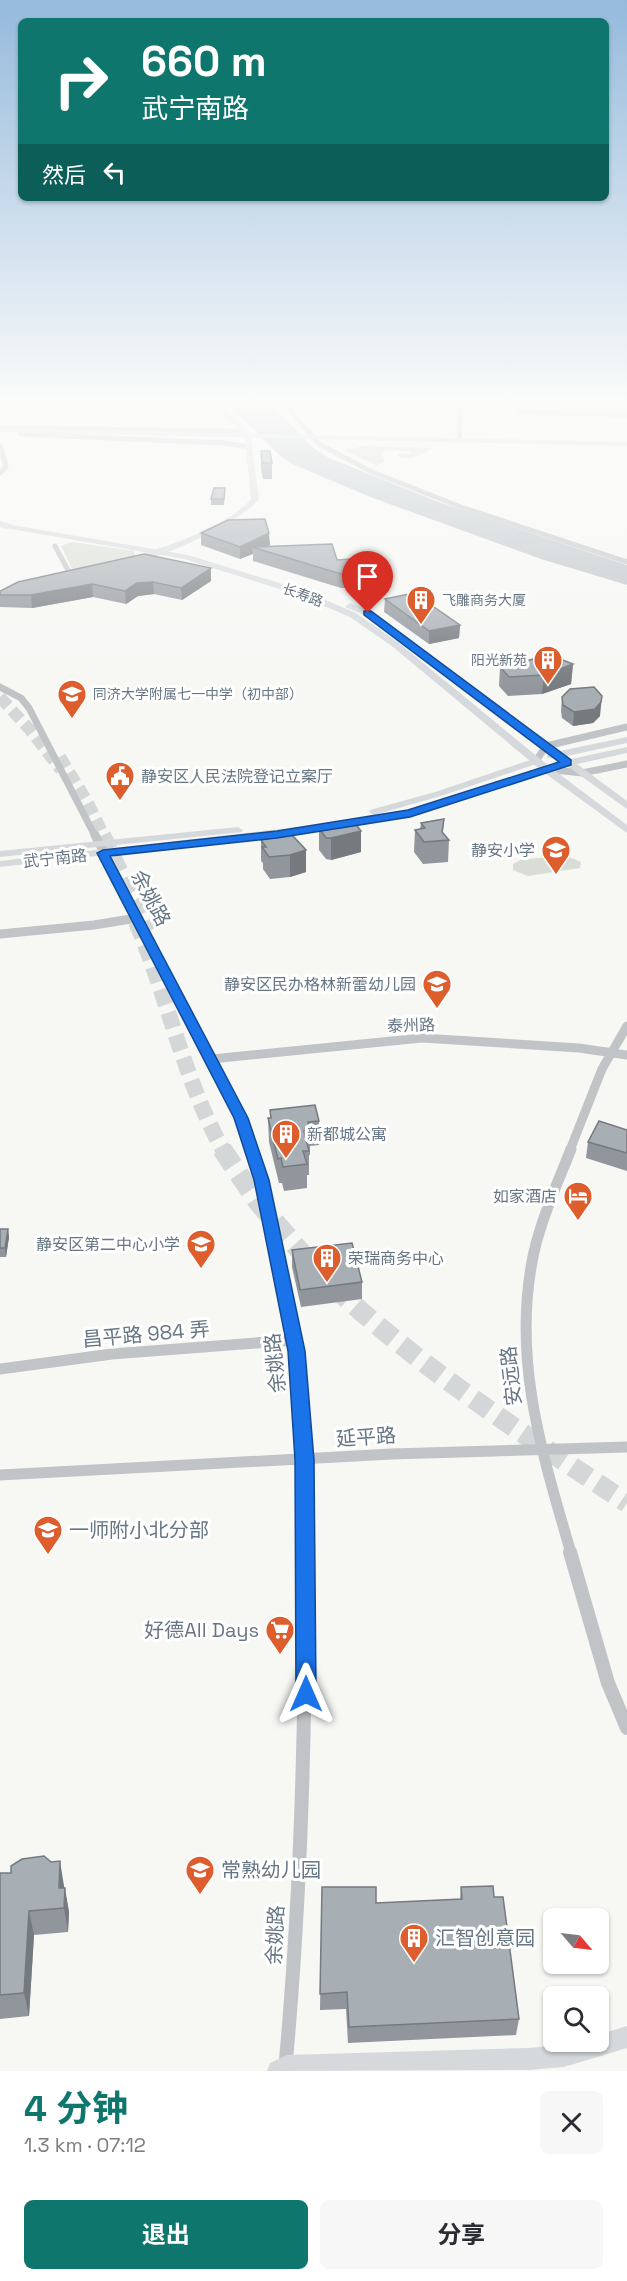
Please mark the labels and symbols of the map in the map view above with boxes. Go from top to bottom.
pin [342,551,393,613]
street label: 长寿路 [280,579,326,611]
building icon: 飞雕商务大厦 [405,584,437,626]
place label: 飞雕商务大厦 [442,591,526,609]
building icon: 阳光新苑 [532,644,564,686]
place label: 阳光新苑 [471,651,527,669]
school or university icon: 同济大学附属七一中学（初中部） [56,678,88,720]
place label: 同济大学附属七一中学（初中部） [93,685,303,703]
public building icon: 静安区人民法院登记立案厅 [104,760,136,802]
place label: 静安区人民法院登记立案厅 [141,766,333,787]
school or university icon: 静安小学 [540,834,572,876]
place label: 静安小学 [471,840,535,861]
street label: 武宁南路 [22,845,88,872]
street label: 余姚路 [125,865,177,931]
school or university icon: 静安区民办格林新蕾幼儿园 [421,968,453,1010]
place label: 静安区民办格林新蕾幼儿园 [224,974,416,995]
street label: 泰州路 [387,1014,435,1037]
building icon: 新都城公寓 [270,1118,302,1160]
place label: 新都城公寓 [307,1124,387,1145]
hotel icon: 如家酒店 [562,1180,594,1222]
place label: 如家酒店 [493,1186,557,1207]
school or university icon: 静安区第二中心小学 [185,1228,217,1270]
place label: 静安区第二中心小学 [36,1234,180,1255]
building icon: 荣瑞商务中心 [311,1242,343,1284]
place label: 荣瑞商务中心 [348,1248,444,1269]
street label: 昌平路 984 弄 [81,1315,211,1353]
street label: 余姚路 [259,1332,291,1394]
street label: 安远路 [495,1345,527,1407]
street label: 延平路 [335,1422,397,1452]
school or university icon: 一师附小北分部 [32,1514,64,1556]
place label: 一师附小北分部 [69,1517,209,1543]
supermarket icon: 好德All Days [264,1614,296,1656]
place label: 好德All Days [144,1617,259,1643]
position arrow [274,1662,338,1726]
school or university icon: 常熟幼儿园 [184,1854,216,1896]
place label: 常熟幼儿园 [221,1857,321,1883]
street label: 余姚路 [260,1904,290,1966]
north arrow [543,1908,609,1974]
building icon: 汇智创意园 [398,1922,430,1964]
place label: 汇智创意园 [435,1925,535,1951]

